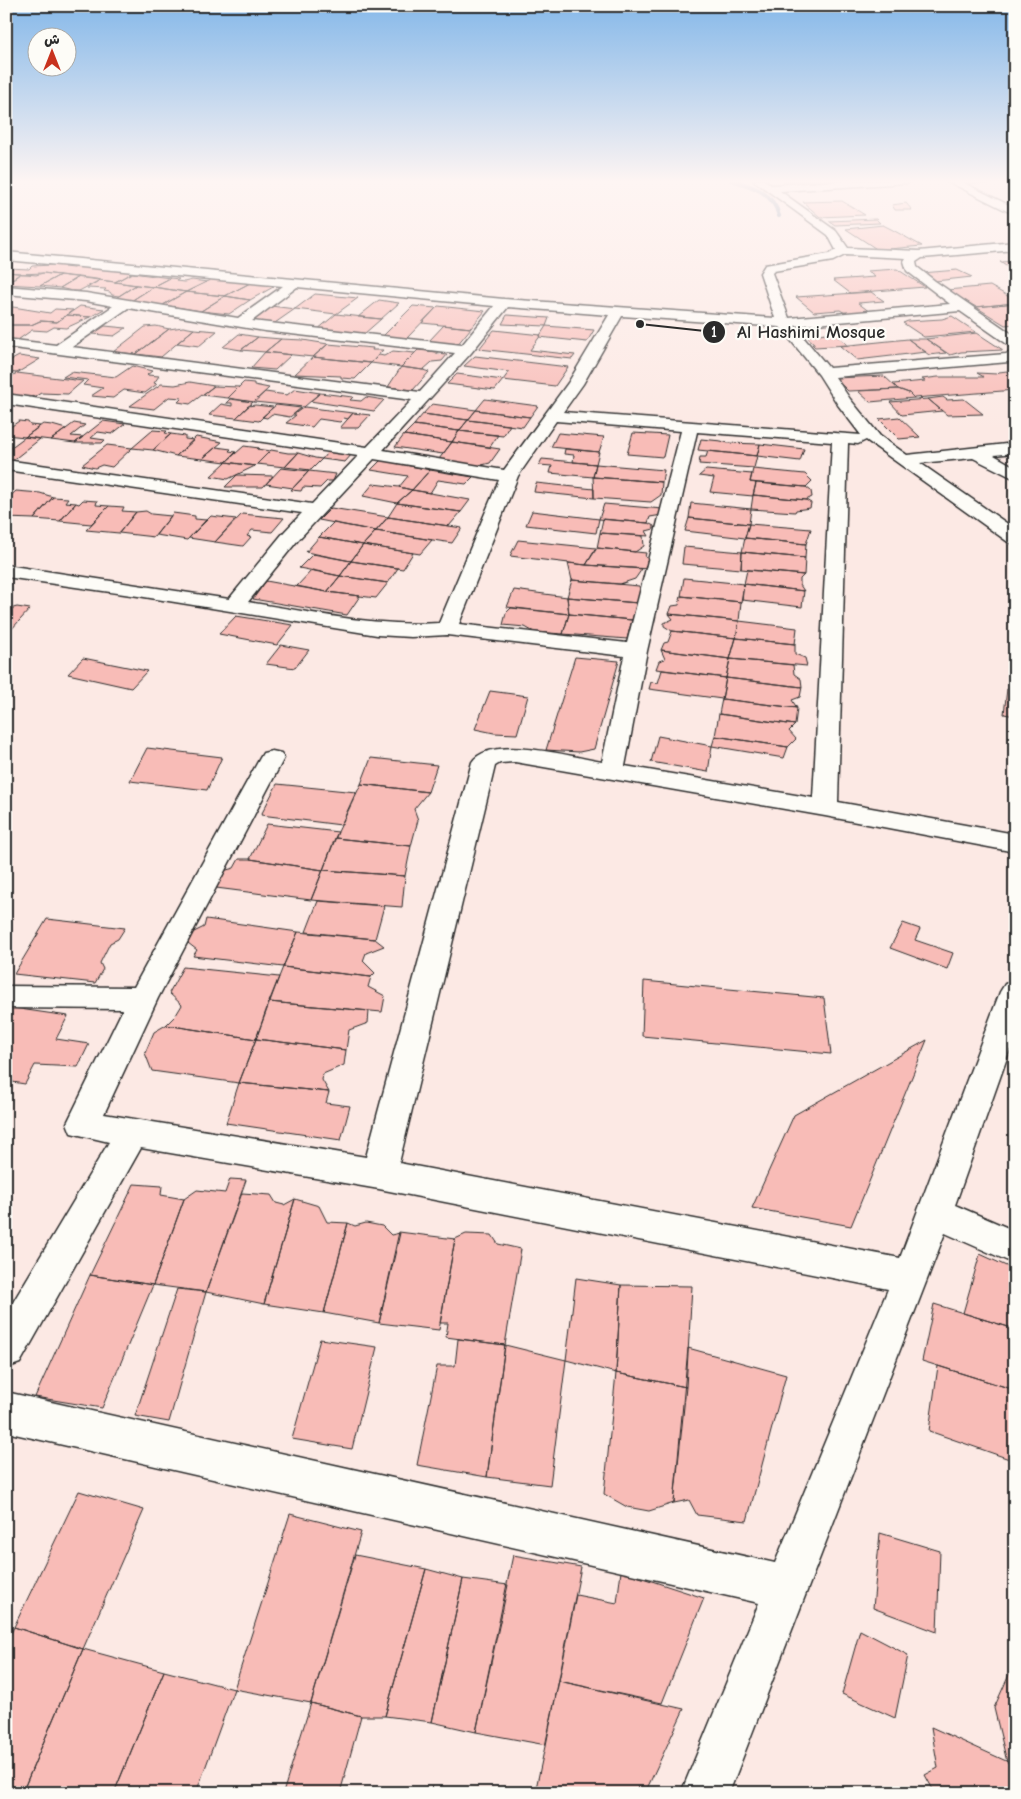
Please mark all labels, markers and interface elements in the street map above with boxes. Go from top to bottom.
north arrow [28,28,78,78]
text: ش [44,31,60,48]
callout: Al Hashimi Mosque [702,315,895,348]
text: Al Hashimi Mosque [737,322,885,343]
text: 1 [711,323,717,341]

